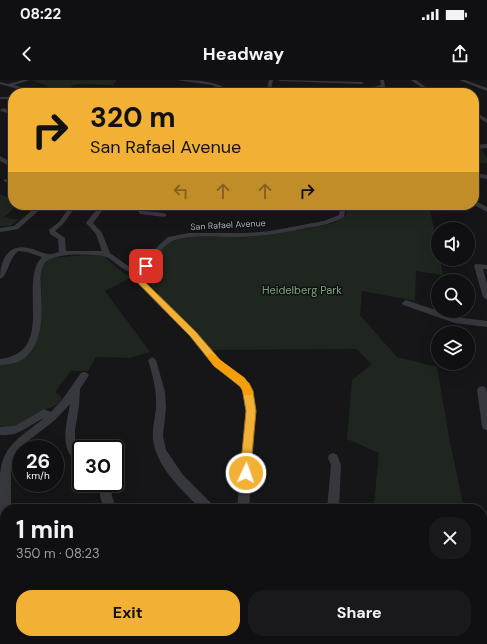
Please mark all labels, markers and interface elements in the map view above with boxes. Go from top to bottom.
text: 08:22 [20,4,61,24]
text: Headway [203,42,284,66]
icon: back [16,43,38,65]
icon: share [449,43,471,65]
text: 320 m [90,99,176,136]
icon: right [24,104,76,156]
text: San Rafael Avenue [90,135,241,159]
icon: left [170,180,192,202]
icon: ahead [212,180,234,202]
icon: ahead [254,180,276,202]
icon: right [296,180,318,202]
street label: San Rafael Avenue [190,217,266,233]
map controls [431,222,475,370]
button: sound [431,222,475,266]
pin [129,249,163,283]
icon: arrive [135,255,157,277]
button: search [431,274,475,318]
park label: Heidelberg Park [262,283,342,297]
button: layers [431,326,475,370]
speed limit sign: 30 [72,440,124,492]
text: 26 [26,448,50,474]
position arrow [225,452,267,494]
text: km/h [26,469,50,482]
text: 1 min [16,514,74,545]
button: close [429,517,471,559]
text: 350 m · 08:23 [16,545,100,562]
button: Exit [16,590,240,636]
button: Share [248,590,471,636]

